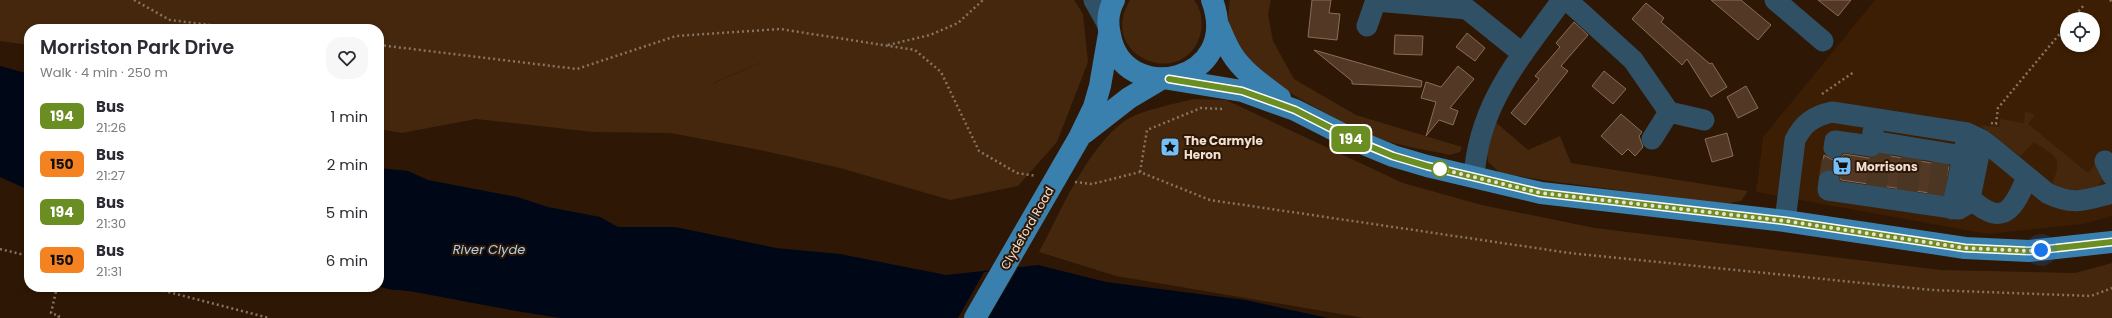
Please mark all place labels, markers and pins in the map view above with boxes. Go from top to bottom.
place label: The Carmyle Heron [1184,132,1263,163]
place icon: The Carmyle Heron [1159,136,1181,158]
supermarket icon: Morrisons [1831,155,1853,177]
place label: Morrisons [1856,158,1918,175]
unlabelled marker [1431,160,1449,178]

